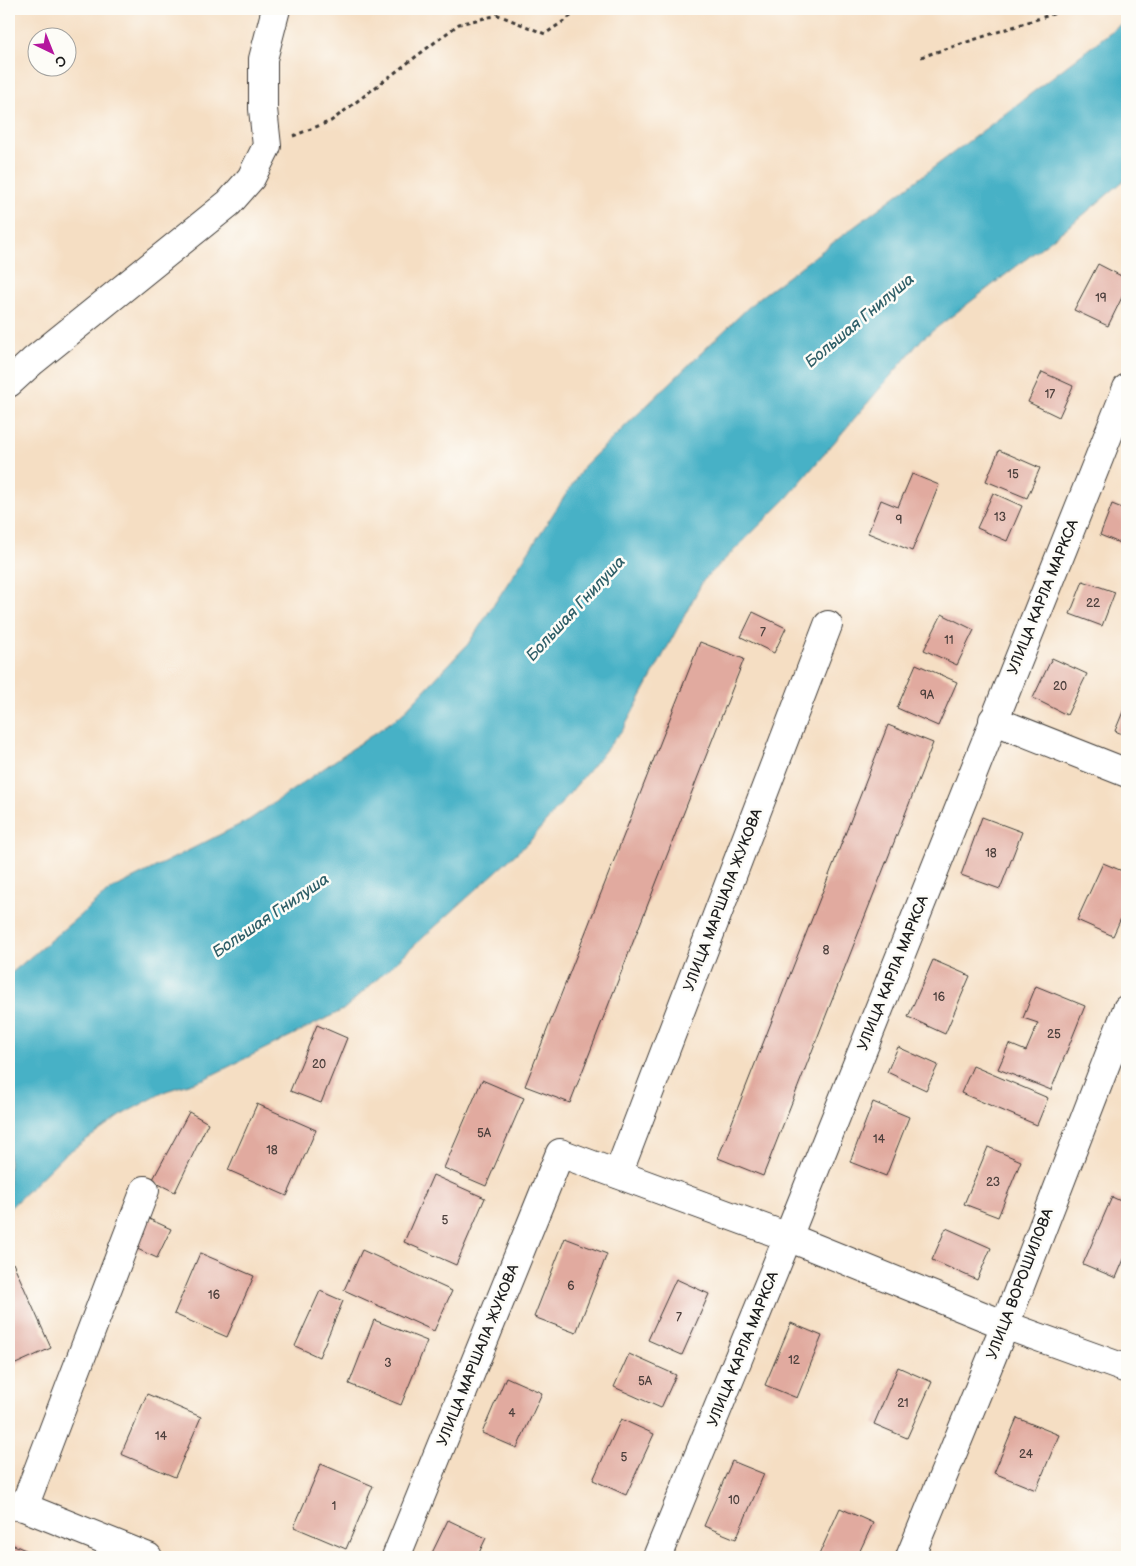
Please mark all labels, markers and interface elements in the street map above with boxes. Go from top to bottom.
north arrow [28,28,78,78]
text: С [51,52,70,71]
water label: Большая Гнилуша [802,270,918,372]
house number: 19 [1095,291,1107,306]
house number: 17 [1045,387,1055,402]
house number: 15 [1007,467,1019,482]
house number: 13 [994,510,1006,525]
house number: 9 [896,513,903,528]
street label: УЛИЦА КАРЛА МАРКСА [1003,516,1083,677]
water label: Большая Гнилуша [522,553,630,665]
house number: 22 [1086,596,1100,611]
house number: 7 [760,625,766,640]
house number: 11 [944,633,954,648]
house number: 20 [1053,679,1067,694]
house number: 9А [920,688,935,703]
street label: УЛИЦА МАРШАЛА ЖУКОВА [679,805,767,994]
house number: 18 [985,846,997,861]
water label: Большая Гнилуша [209,870,333,962]
street label: УЛИЦА КАРЛА МАРКСА [853,892,933,1053]
house number: 8 [823,943,830,958]
house number: 16 [933,990,945,1005]
house number: 25 [1047,1027,1061,1042]
house number: 20 [312,1057,326,1072]
house number: 5А [477,1126,492,1141]
house number: 14 [873,1132,886,1147]
house number: 18 [266,1143,278,1158]
house number: 23 [986,1175,1000,1190]
street label: УЛИЦА ВОРОШИЛОВА [982,1205,1058,1362]
house number: 5 [442,1213,449,1228]
street label: УЛИЦА МАРШАЛА ЖУКОВА [433,1261,524,1449]
street label: УЛИЦА КАРЛА МАРКСА [703,1268,783,1429]
house number: 6 [567,1279,575,1294]
house number: 16 [208,1288,220,1303]
house number: 7 [676,1310,682,1325]
house number: 12 [788,1353,800,1368]
house number: 3 [384,1356,392,1371]
house number: 5А [638,1374,653,1389]
house number: 21 [897,1396,909,1411]
house number: 4 [508,1406,516,1421]
house number: 14 [155,1429,168,1444]
house number: 24 [1019,1447,1034,1462]
house number: 5 [621,1450,628,1465]
house number: 10 [728,1493,740,1508]
house number: 1 [332,1499,336,1514]

